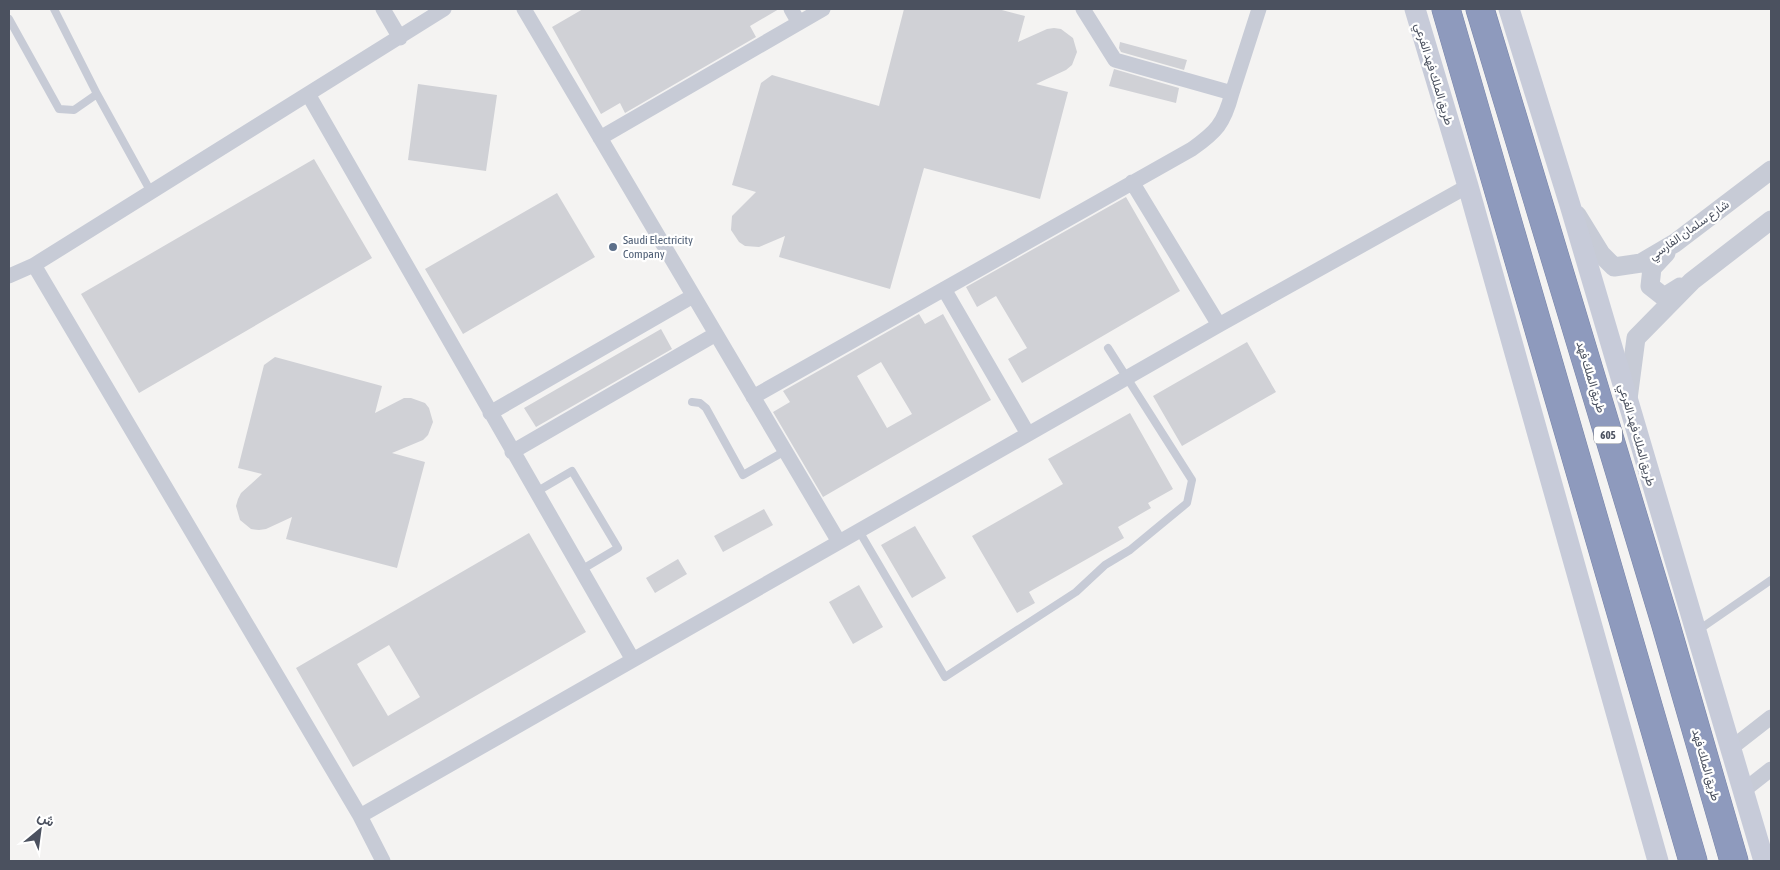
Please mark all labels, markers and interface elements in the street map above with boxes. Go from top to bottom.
street label: طريق الملك فهد الفرعي [1409,21,1456,128]
street label: شارع سلمان الفارسي [1646,197,1733,265]
place label: Saudi Electricity Company [623,233,693,261]
marker: Saudi Electricity Company [607,241,619,253]
street label: طريق الملك فهد [1572,339,1609,415]
street label: طريق الملك فهد الفرعي [1613,382,1658,489]
road number: 605 [1594,426,1622,444]
street label: طريق الملك فهد [1688,727,1723,803]
north arrow [15,805,65,855]
text: ش [35,808,58,831]

